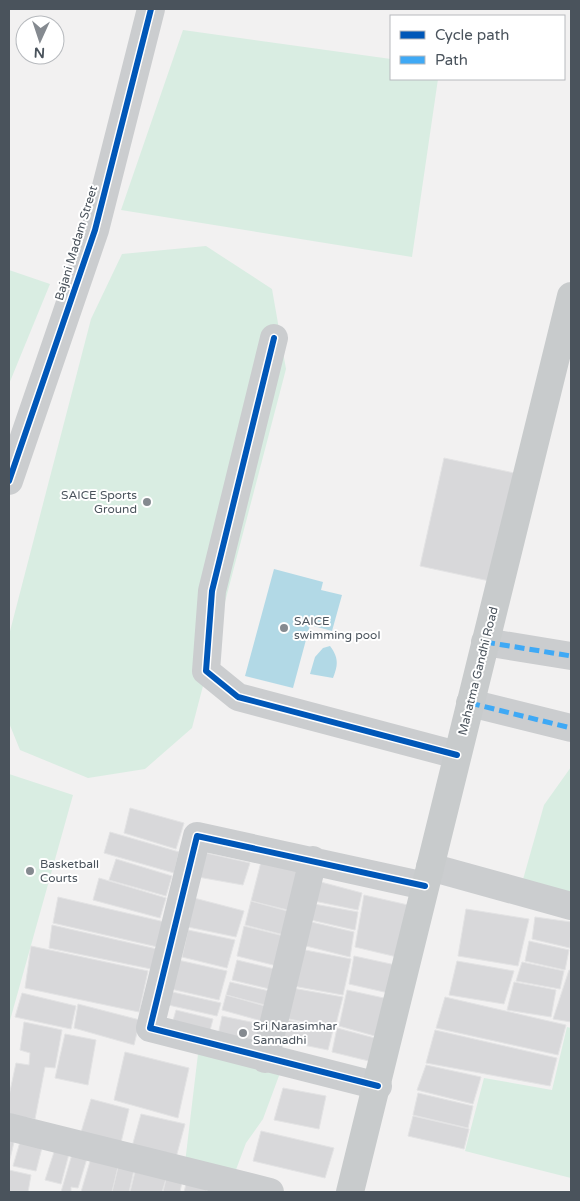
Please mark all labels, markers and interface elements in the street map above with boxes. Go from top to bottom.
north arrow [15,15,65,65]
legend [390,15,565,80]
text: Cycle path [435,26,509,44]
text: N [33,44,45,61]
text: Path [435,51,468,69]
street label: Bajani Madam Street [52,183,100,302]
place label: SAICE Sports Ground [61,488,137,516]
marker: SAICE Sports Ground [141,496,153,508]
street label: Mahatma Gandhi Road [455,605,501,737]
place label: SAICE swimming pool [294,614,380,642]
marker: SAICE swimming pool [278,622,290,634]
place label: Basketball Courts [40,857,99,885]
marker: Basketball Courts [24,865,36,877]
place label: Sri Narasimhar Sannadhi [253,1019,338,1047]
marker: Sri Narasimhar Sannadhi [237,1027,249,1039]

